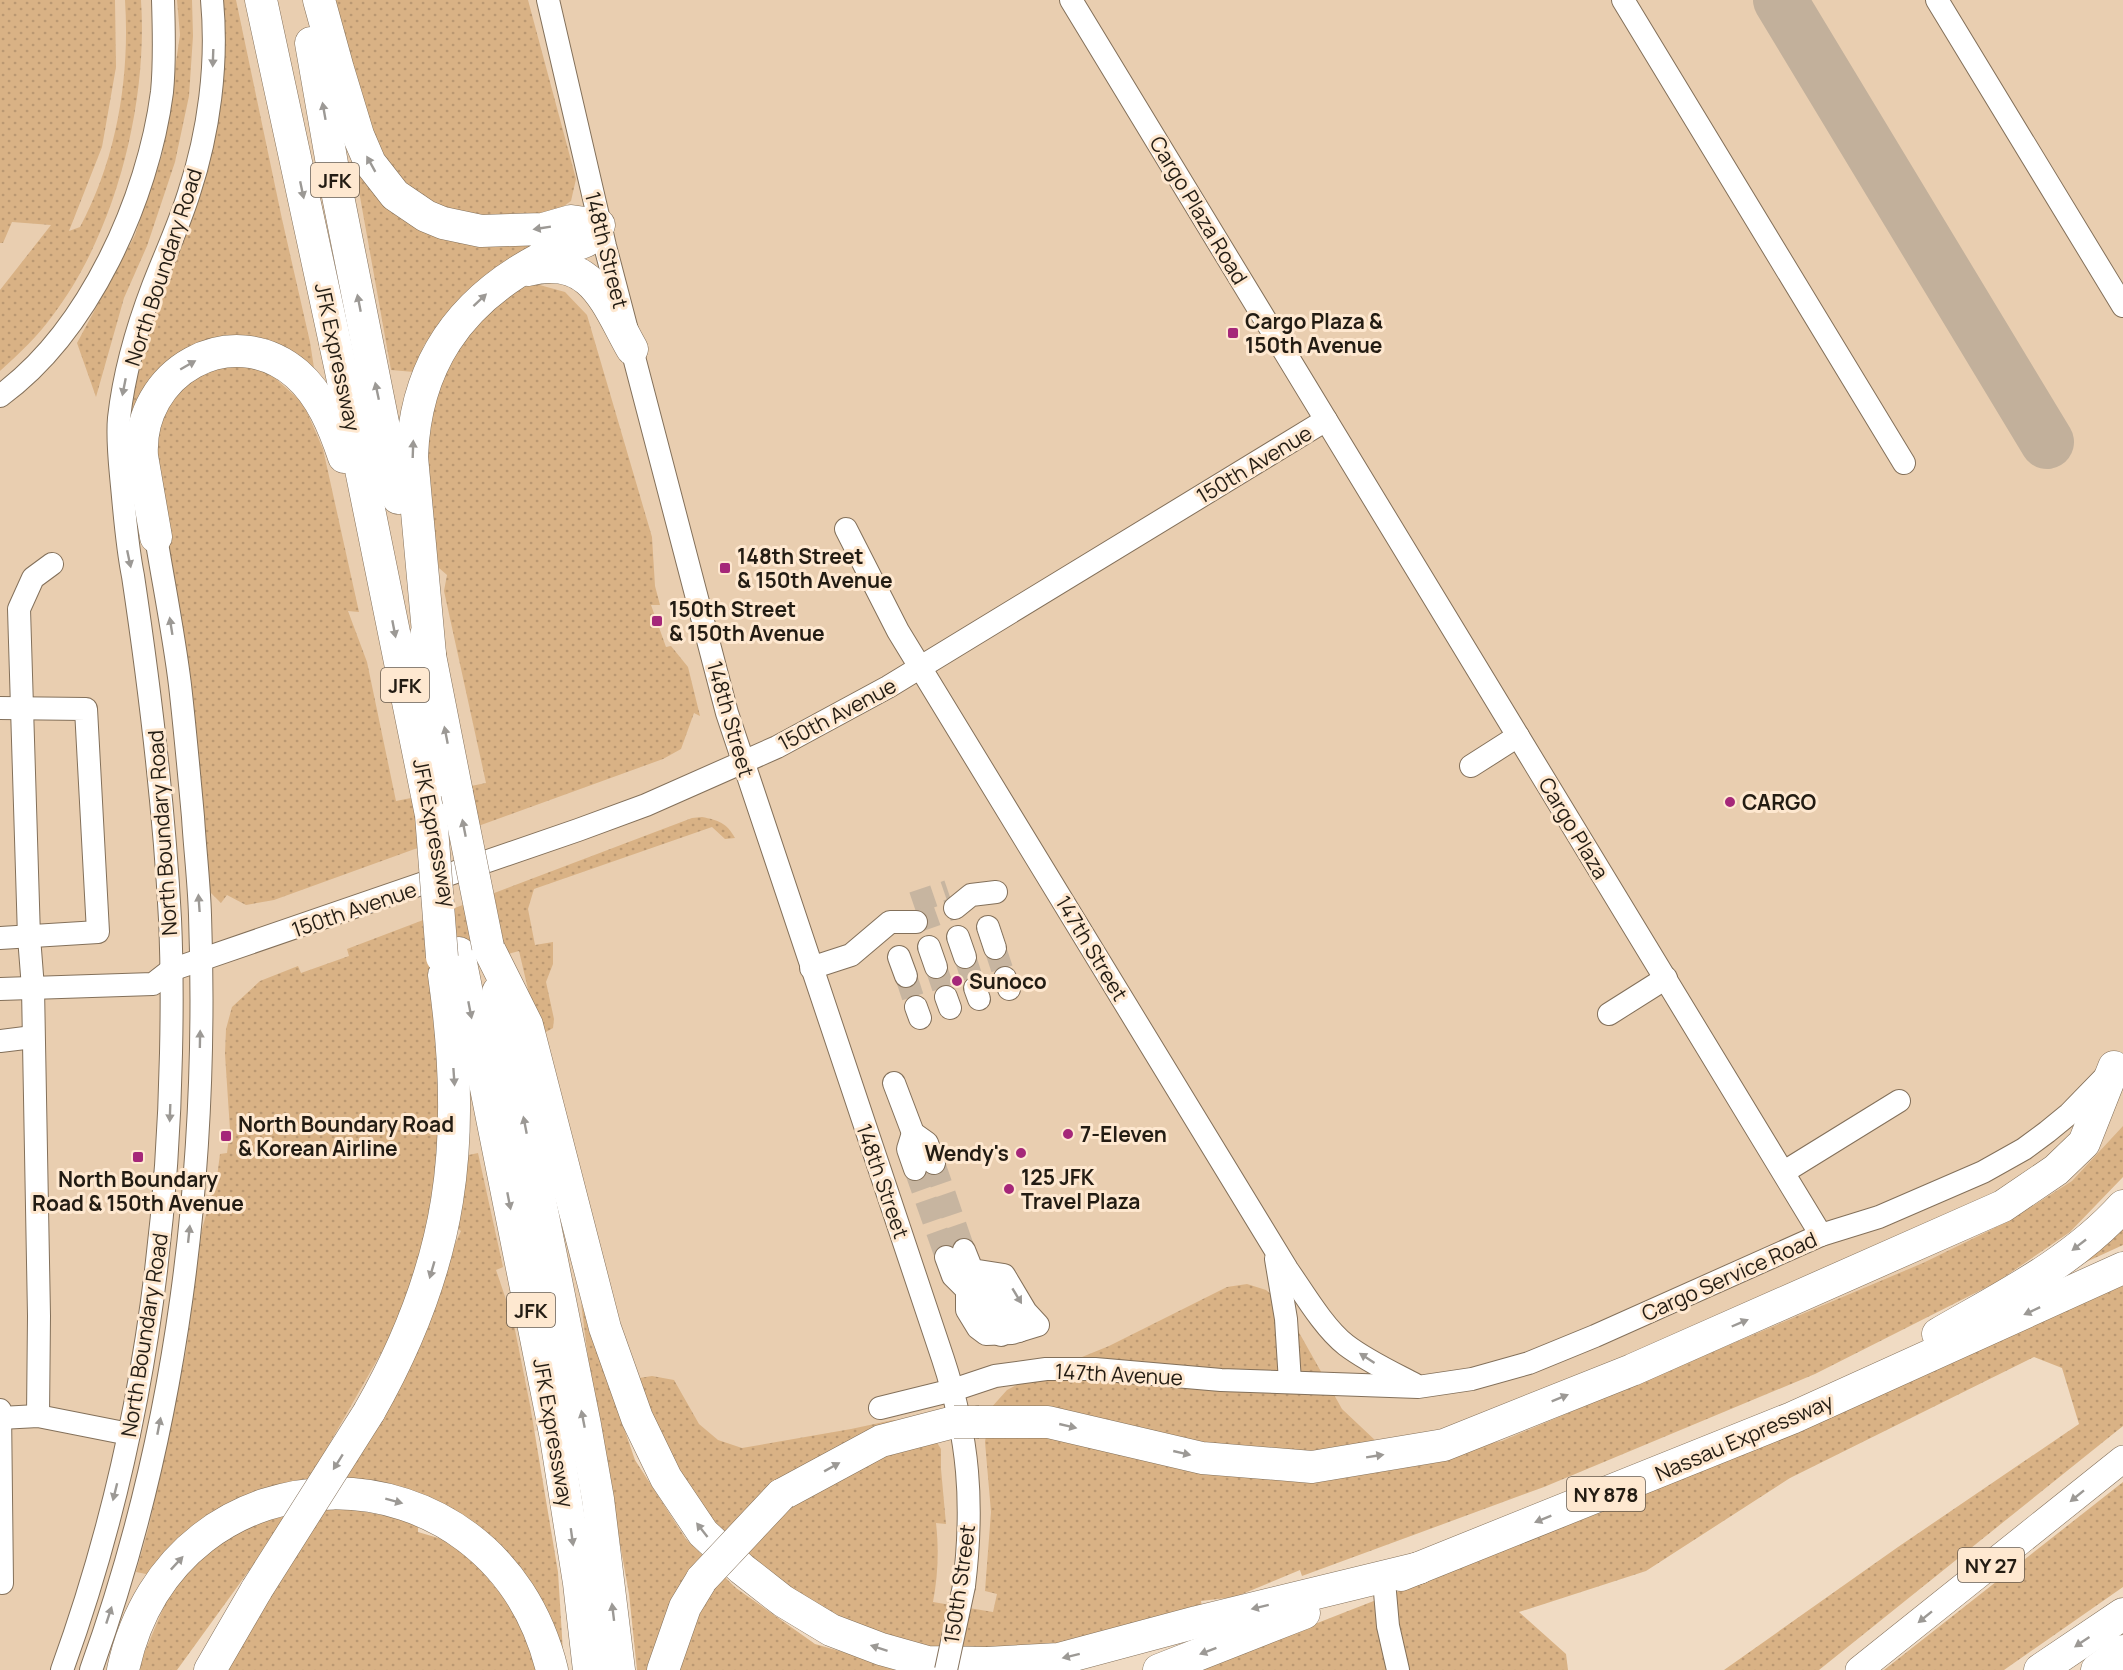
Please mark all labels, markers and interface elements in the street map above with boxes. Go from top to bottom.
one-way arrow [208,49,217,68]
one-way arrow [319,101,328,120]
street label: Cargo Plaza Road [1144,131,1254,289]
one-way arrow [366,156,377,172]
road number: JFK [311,163,359,197]
street label: North Boundary Road [118,165,208,369]
one-way arrow [298,181,307,200]
street label: 148th Street [579,189,635,311]
one-way arrow [532,224,551,233]
street label: JFK Expressway [309,280,367,434]
one-way arrow [354,293,363,312]
one-way arrow [472,293,487,307]
place label: Cargo Plaza & 150th Avenue [1245,307,1383,359]
marker: Cargo Plaza & 150th Avenue [1226,326,1240,340]
one-way arrow [180,360,196,371]
one-way arrow [119,378,128,397]
one-way arrow [371,381,381,400]
street label: 150th Avenue [1191,418,1317,510]
one-way arrow [408,440,417,459]
place label: 148th Street & 150th Avenue [737,542,893,594]
one-way arrow [125,550,135,568]
marker: 148th Street & 150th Avenue [718,561,732,575]
place label: 150th Street & 150th Avenue [669,595,825,647]
marker: 150th Street & 150th Avenue [650,614,664,628]
one-way arrow [166,617,175,636]
one-way arrow [390,620,399,639]
street label: 148th Street [701,658,761,780]
road number: JFK [381,668,429,702]
street label: 150th Avenue [773,671,901,757]
one-way arrow [441,726,450,745]
street label: North Boundary Road [141,729,183,937]
street label: JFK Expressway [407,756,463,910]
street label: Cargo Plaza [1533,772,1615,884]
place label: CARGO [1742,788,1816,816]
marker: CARGO [1723,795,1737,809]
one-way arrow [459,818,468,837]
street label: 150th Avenue [288,875,420,943]
street label: 147th Street [1050,890,1134,1006]
one-way arrow [195,893,204,912]
place label: Sunoco [969,967,1047,995]
marker: Sunoco [950,974,964,988]
one-way arrow [466,1001,475,1020]
one-way arrow [195,1029,205,1048]
one-way arrow [449,1068,458,1087]
one-way arrow [166,1103,175,1122]
place label: North Boundary Road & Korean Airline [238,1110,454,1162]
one-way arrow [520,1115,529,1134]
street label: 148th Street [850,1120,916,1242]
place label: 7-Eleven [1080,1120,1167,1148]
marker: 7-Eleven [1061,1127,1075,1141]
marker: North Boundary Road & Korean Airline [219,1129,233,1143]
place label: Wendy's [925,1139,1009,1167]
marker: Wendy's [1014,1146,1028,1160]
marker: North Boundary Road & 150th Avenue [131,1150,145,1164]
place label: 125 JFK Travel Plaza [1021,1163,1140,1215]
place label: North Boundary Road & 150th Avenue [32,1165,244,1217]
marker: 125 JFK Travel Plaza [1002,1182,1016,1196]
one-way arrow [505,1192,514,1211]
one-way arrow [185,1224,194,1243]
street label: Cargo Service Road [1637,1225,1821,1327]
street label: North Boundary Road [114,1231,174,1439]
one-way arrow [2072,1239,2087,1251]
one-way arrow [427,1261,436,1279]
one-way arrow [1011,1288,1022,1304]
road number: JFK [507,1293,555,1327]
one-way arrow [2023,1306,2040,1315]
one-way arrow [1731,1317,1749,1327]
one-way arrow [1359,1353,1375,1364]
street label: JFK Expressway [527,1356,581,1510]
street label: 147th Avenue [1054,1357,1184,1391]
street label: Nassau Expressway [1651,1387,1837,1487]
one-way arrow [1551,1393,1569,1402]
one-way arrow [578,1409,587,1428]
one-way arrow [155,1416,164,1435]
one-way arrow [1059,1422,1077,1432]
one-way arrow [1173,1449,1191,1459]
one-way arrow [1366,1451,1385,1460]
one-way arrow [333,1454,344,1470]
one-way arrow [824,1462,841,1472]
road number: NY 878 [1567,1477,1645,1511]
one-way arrow [110,1483,120,1501]
one-way arrow [2069,1489,2085,1502]
one-way arrow [385,1497,403,1506]
one-way arrow [1533,1514,1551,1524]
one-way arrow [696,1522,708,1537]
street label: 150th Street [937,1523,981,1645]
one-way arrow [568,1528,577,1547]
road number: NY 27 [1958,1548,2024,1582]
one-way arrow [170,1556,184,1570]
one-way arrow [608,1602,618,1621]
one-way arrow [1251,1602,1269,1612]
one-way arrow [105,1606,115,1624]
one-way arrow [1917,1611,1933,1624]
one-way arrow [2074,1636,2090,1648]
one-way arrow [870,1642,888,1652]
one-way arrow [1199,1646,1217,1656]
one-way arrow [1062,1652,1081,1662]

